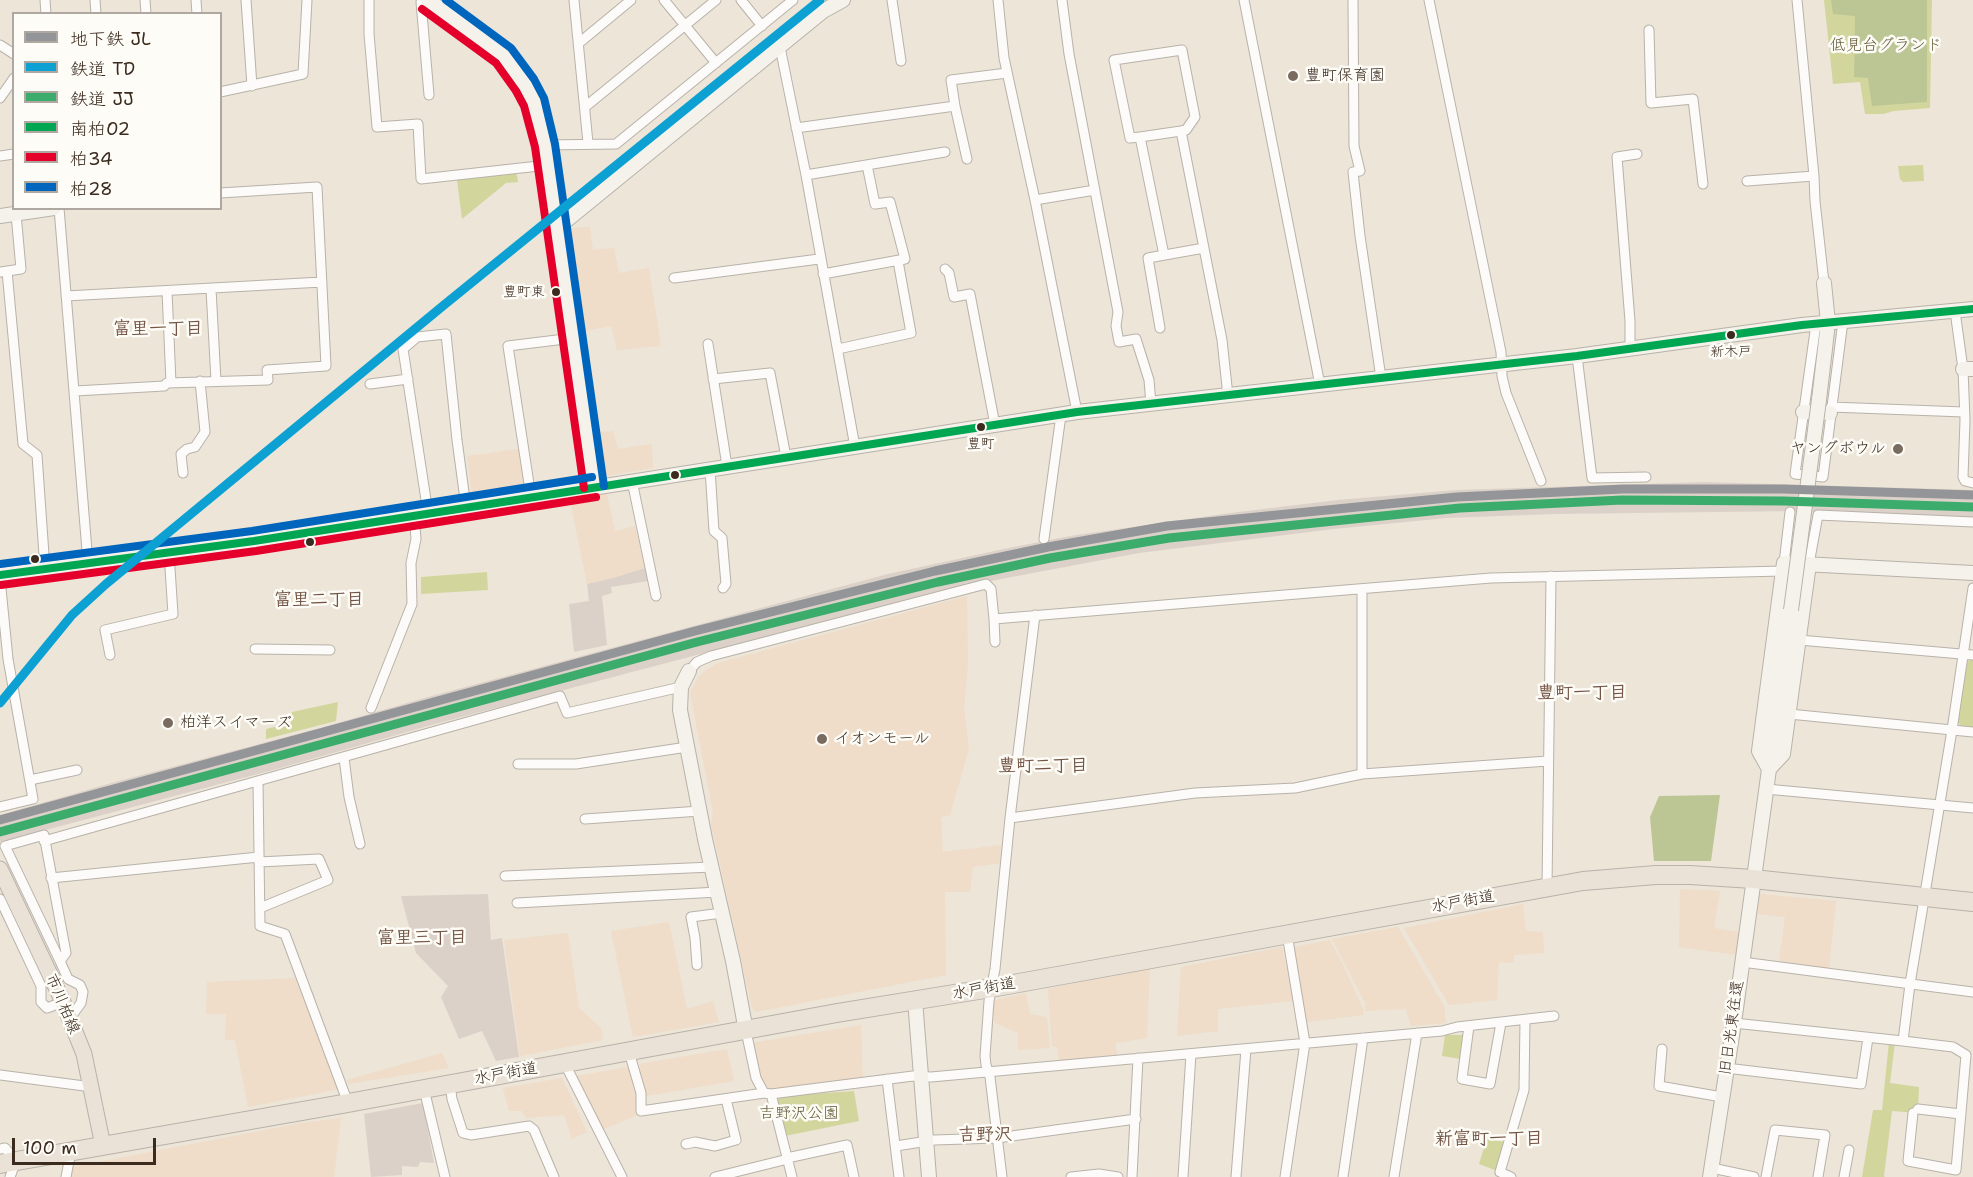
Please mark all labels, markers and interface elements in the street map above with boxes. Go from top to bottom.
legend [12,12,222,210]
text: 地下鉄 JL [70,27,151,51]
park label: 低見台グランド [1830,36,1942,56]
text: 鉄道 TD [70,57,135,81]
place label: 豊町保育園 [1305,66,1385,86]
marker: 豊町保育園 [1286,69,1300,83]
text: 鉄道 JJ [70,87,134,111]
text: 南柏02 [70,117,130,141]
text: 柏34 [70,147,113,171]
text: 柏28 [70,177,113,201]
place label: 豊町東 [503,284,545,300]
marker: 豊町東 [550,286,562,298]
district label: 富里一丁目 [113,318,203,340]
marker: 新木戸 [1725,329,1737,341]
place label: 新木戸 [1710,344,1752,360]
marker: 豊町 [975,421,987,433]
place label: 豊町 [967,436,995,452]
place label: ヤングボウル [1790,439,1886,459]
marker: ヤングボウル [1891,442,1905,456]
unlabelled marker [669,469,681,481]
unlabelled marker [304,536,316,548]
unlabelled marker [29,553,41,565]
district label: 富里二丁目 [274,589,364,611]
district label: 豊町一丁目 [1537,682,1627,704]
place label: 柏洋スイマーズ [180,713,292,733]
marker: 柏洋スイマーズ [161,716,175,730]
place label: イオンモール [834,729,930,749]
marker: イオンモール [815,732,829,746]
district label: 豊町二丁目 [998,755,1088,777]
street label: 水戸街道 [1430,887,1496,917]
district label: 富里三丁目 [377,927,467,949]
street label: 市川柏線 [41,971,83,1037]
street label: 水戸街道 [951,974,1017,1004]
street label: 旧日光東往還 [1716,979,1748,1077]
street label: 水戸街道 [473,1059,539,1089]
park label: 吉野沢公園 [759,1104,839,1124]
district label: 吉野沢 [958,1124,1012,1146]
scale bar [15,1126,159,1164]
district label: 新富町一丁目 [1435,1128,1543,1150]
text: 100 m [23,1136,77,1160]

